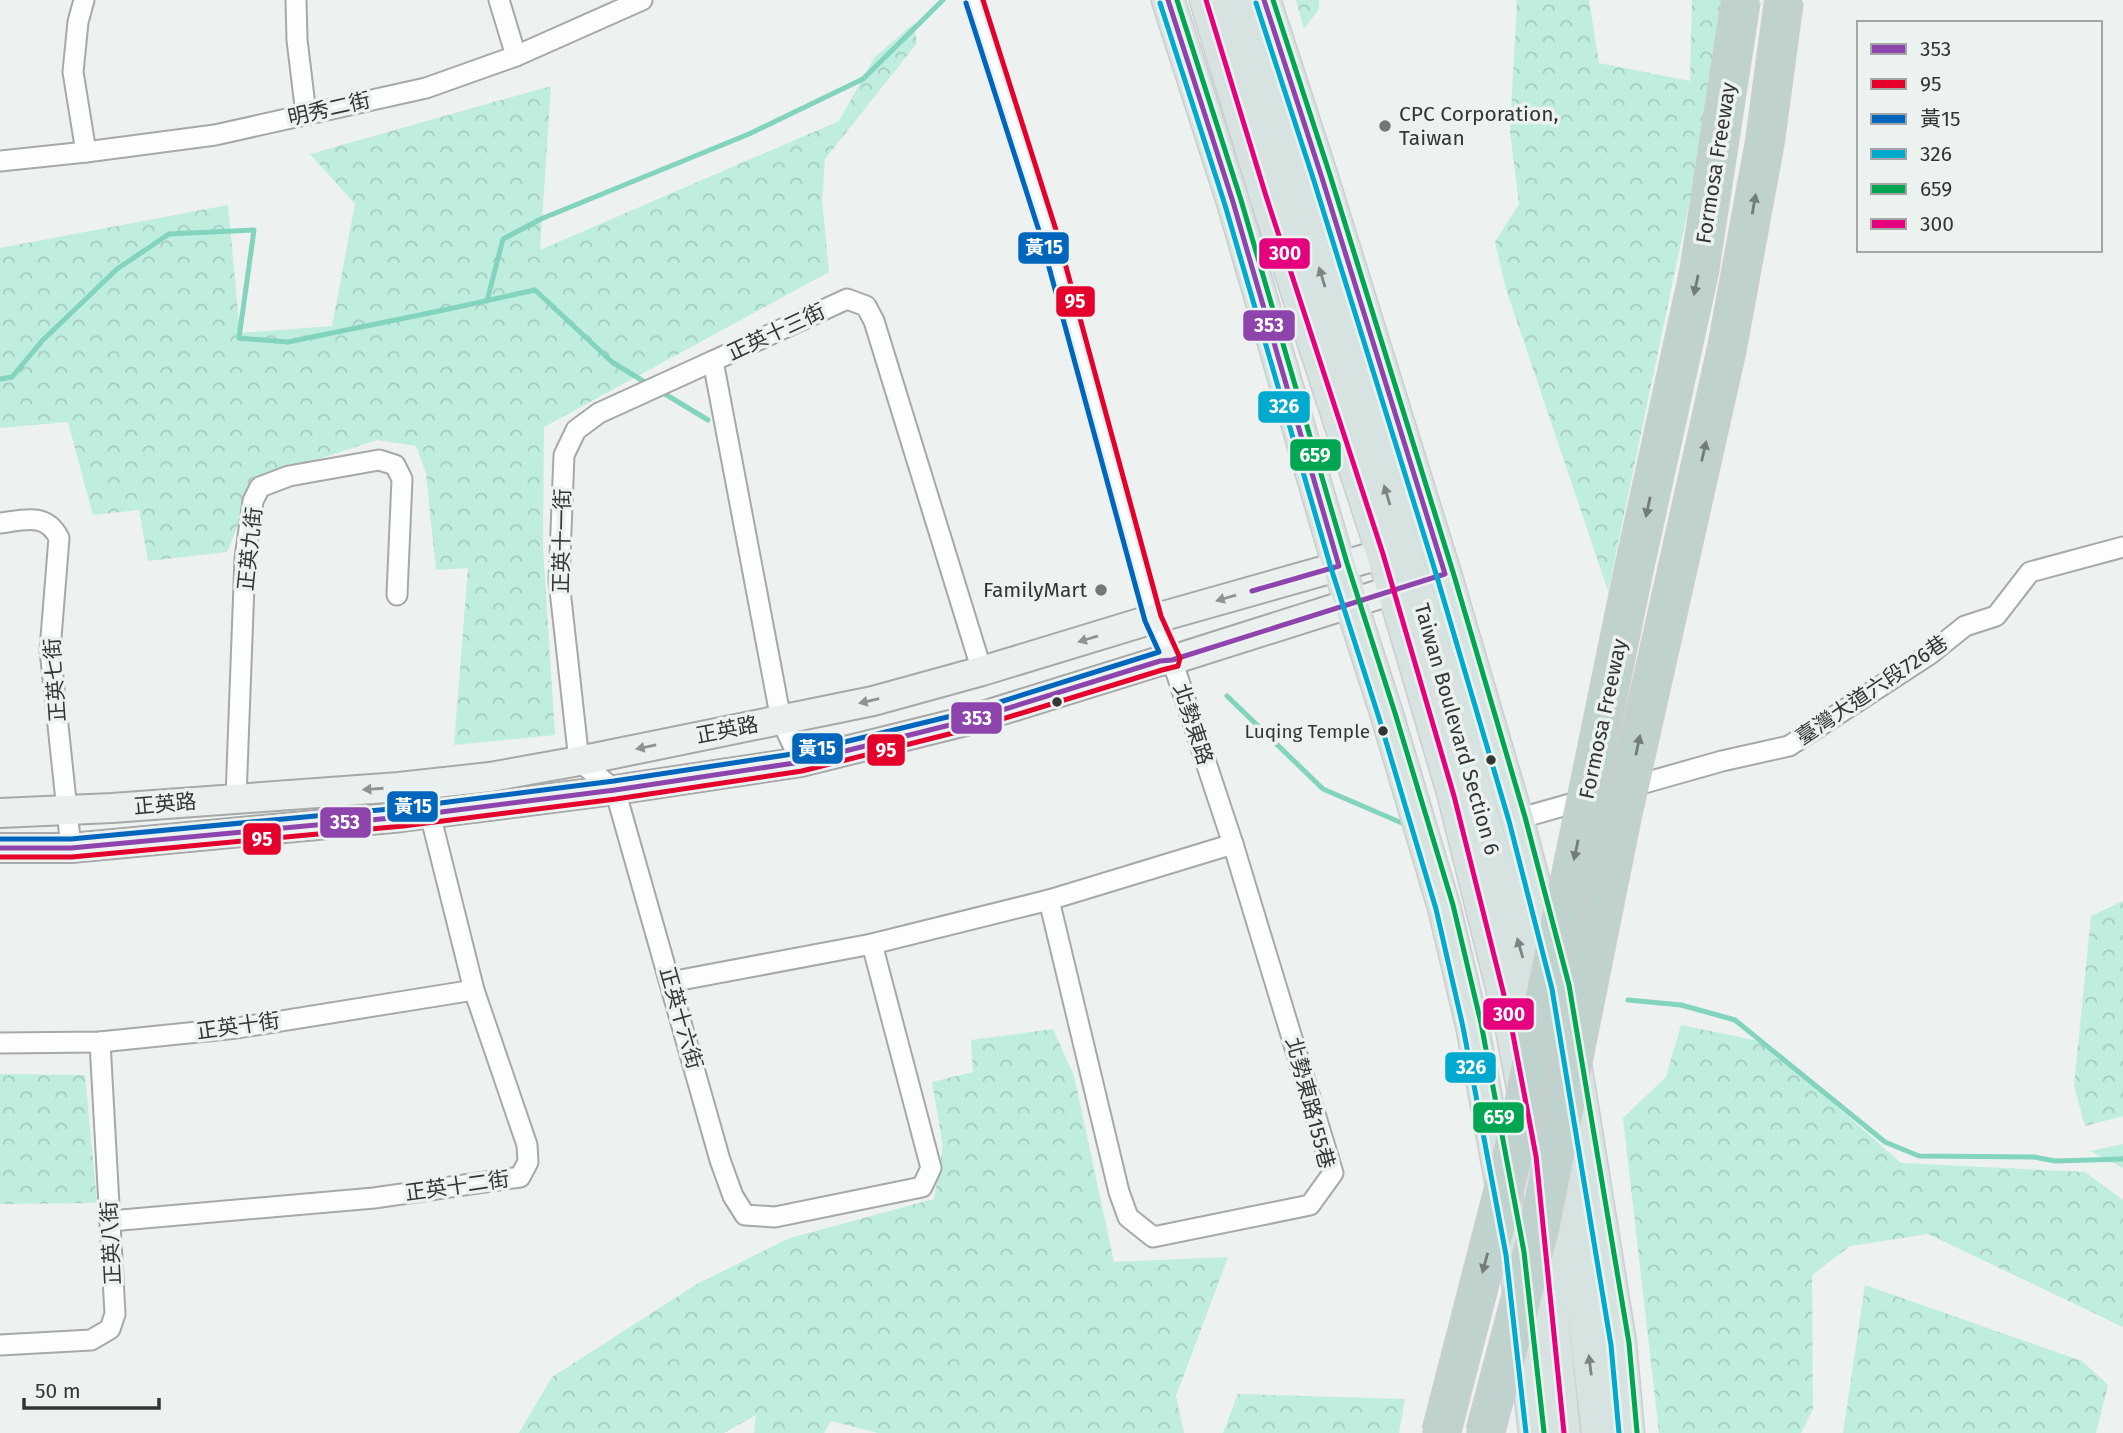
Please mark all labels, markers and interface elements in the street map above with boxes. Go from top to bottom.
legend [1857,21,2102,252]
text: 353 [1920,36,1951,62]
text: 95 [1920,71,1942,97]
street label: Formosa Freeway [1690,80,1742,246]
street label: 明秀二街 [285,87,373,131]
place label: CPC Corporation, Taiwan [1399,101,1559,151]
text: 黃15 [1920,106,1961,132]
marker: CPC Corporation, Taiwan [1377,118,1393,134]
text: 326 [1920,141,1952,167]
text: 659 [1920,176,1952,202]
one-way arrow [1748,193,1759,215]
text: 300 [1920,211,1954,237]
line badge: 黃15 [1017,231,1070,265]
text: 黃15 [1025,236,1063,259]
line badge: 300 [1258,237,1311,270]
text: 300 [1268,242,1301,265]
one-way arrow [1316,266,1326,287]
one-way arrow [1691,274,1702,296]
line badge: 95 [1055,285,1096,318]
text: 95 [1065,290,1085,313]
street label: 正英十三街 [723,298,829,366]
line badge: 353 [1242,309,1296,342]
text: 353 [1253,314,1284,337]
line badge: 326 [1257,390,1311,424]
text: 326 [1268,395,1299,418]
line badge: 659 [1289,438,1342,472]
one-way arrow [1699,440,1710,462]
text: 659 [1299,444,1331,467]
one-way arrow [1382,484,1392,505]
street label: 正英十一街 [548,488,576,594]
one-way arrow [1642,496,1653,518]
street label: 正英九街 [233,506,267,592]
place label: FamilyMart [983,577,1087,603]
marker: FamilyMart [1093,582,1109,598]
one-way arrow [1215,593,1237,604]
street label: Taiwan Boulevard Section 6 [1409,600,1505,858]
street label: 臺灣大道六段726巷 [1791,630,1953,750]
one-way arrow [1077,634,1098,645]
street label: Formosa Freeway [1573,636,1633,801]
street label: 正英七街 [39,637,71,723]
street label: 北勢東路 [1168,680,1218,768]
unlabelled marker [1050,695,1064,709]
one-way arrow [858,696,880,707]
line badge: 353 [950,701,1003,735]
text: 353 [961,707,992,730]
street label: 正英路 [694,711,760,749]
place label: Luqing Temple [1244,720,1370,743]
marker: Luqing Temple [1376,724,1390,738]
line badge: 黃15 [791,732,844,765]
line badge: 95 [866,733,906,767]
one-way arrow [1633,734,1644,756]
text: 黃15 [798,737,836,760]
text: 95 [876,739,896,762]
one-way arrow [635,741,657,752]
unlabelled marker [1484,753,1498,767]
one-way arrow [362,784,384,795]
street label: 正英路 [132,788,198,820]
line badge: 黃15 [386,790,439,823]
text: 黃15 [394,795,432,818]
line badge: 353 [319,806,372,839]
text: 353 [329,811,360,834]
line badge: 95 [242,822,282,856]
text: 95 [252,828,272,851]
one-way arrow [1570,839,1581,861]
one-way arrow [1514,937,1525,959]
street label: 正英十六街 [654,964,708,1072]
line badge: 300 [1482,997,1535,1031]
text: 300 [1492,1003,1525,1026]
street label: 正英十街 [195,1007,281,1045]
street label: 北勢東路155巷 [1280,1034,1340,1172]
line badge: 326 [1444,1051,1497,1084]
text: 326 [1455,1056,1486,1079]
line badge: 659 [1472,1101,1525,1134]
text: 659 [1483,1106,1515,1129]
street label: 正英十二街 [403,1166,511,1206]
street label: 正英八街 [96,1200,126,1286]
one-way arrow [1479,1253,1490,1275]
one-way arrow [1585,1354,1596,1376]
scale bar [24,1366,159,1410]
text: 50 m [35,1378,81,1404]

